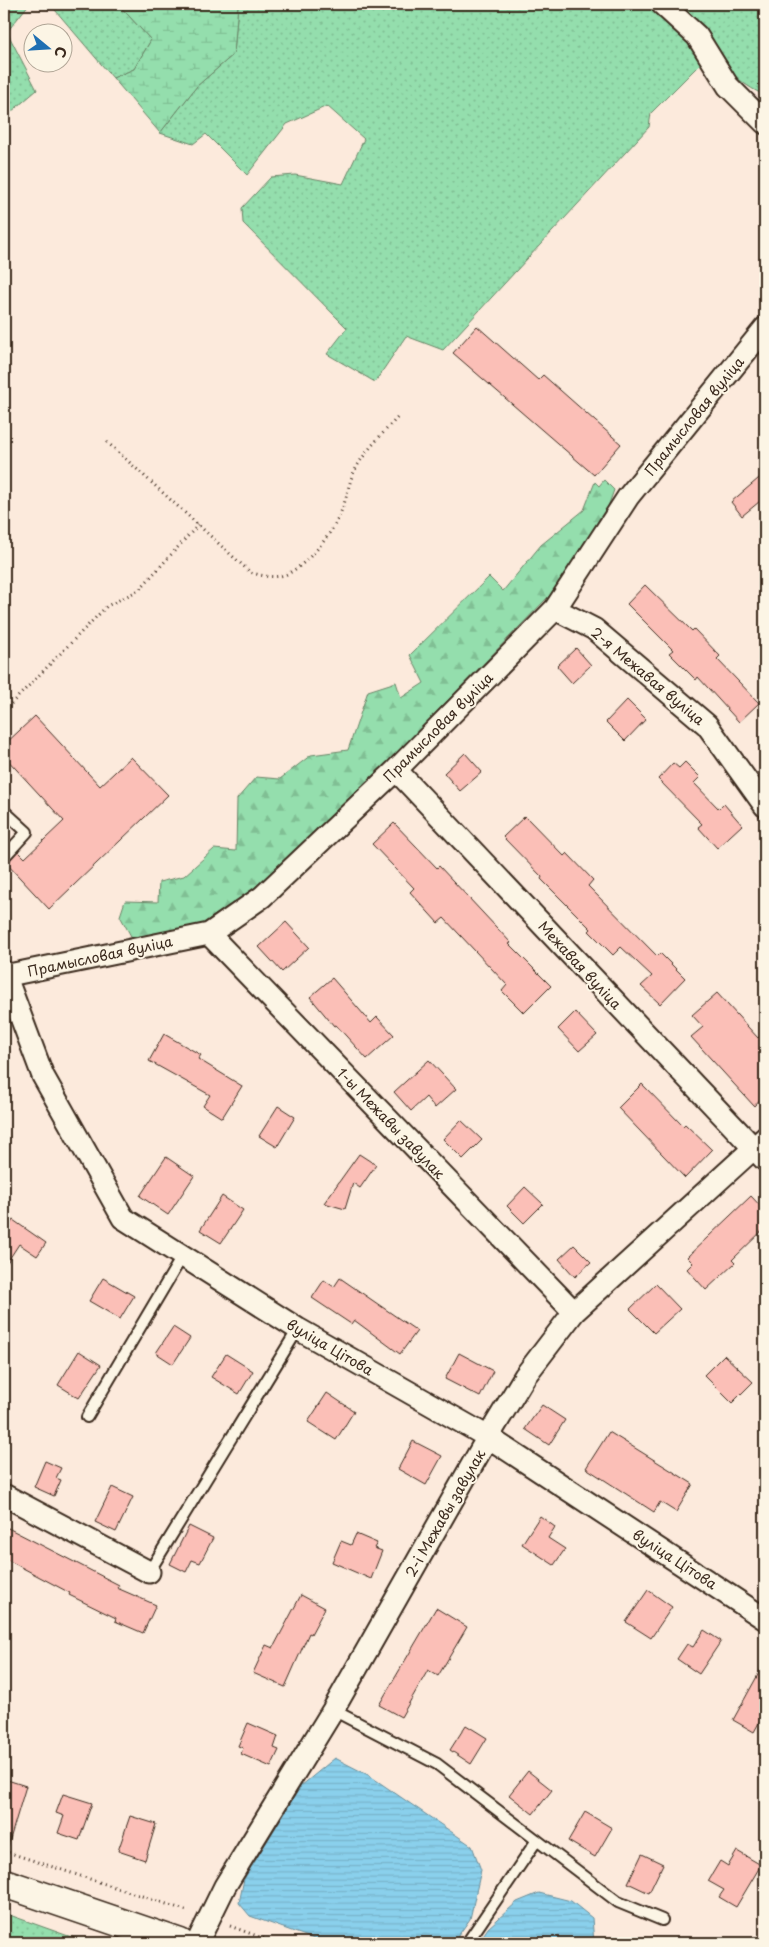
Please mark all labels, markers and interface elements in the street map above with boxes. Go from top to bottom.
north arrow [22,22,72,72]
text: С [49,44,72,60]
street label: Прамысловая вуліца [639,352,749,480]
street label: 2-я Межавая вуліца [587,622,710,730]
street label: Прамысловая вуліца [378,667,498,787]
street label: Межавая вуліца [533,916,627,1014]
street label: Прамысловая вуліца [25,930,175,982]
street label: 1-ы Межавы завулак [332,1063,450,1184]
street label: вуліца Цітова [283,1314,377,1380]
street label: 2-і Межавы завулак [400,1445,491,1581]
street label: вуліца Цітова [629,1524,722,1594]

